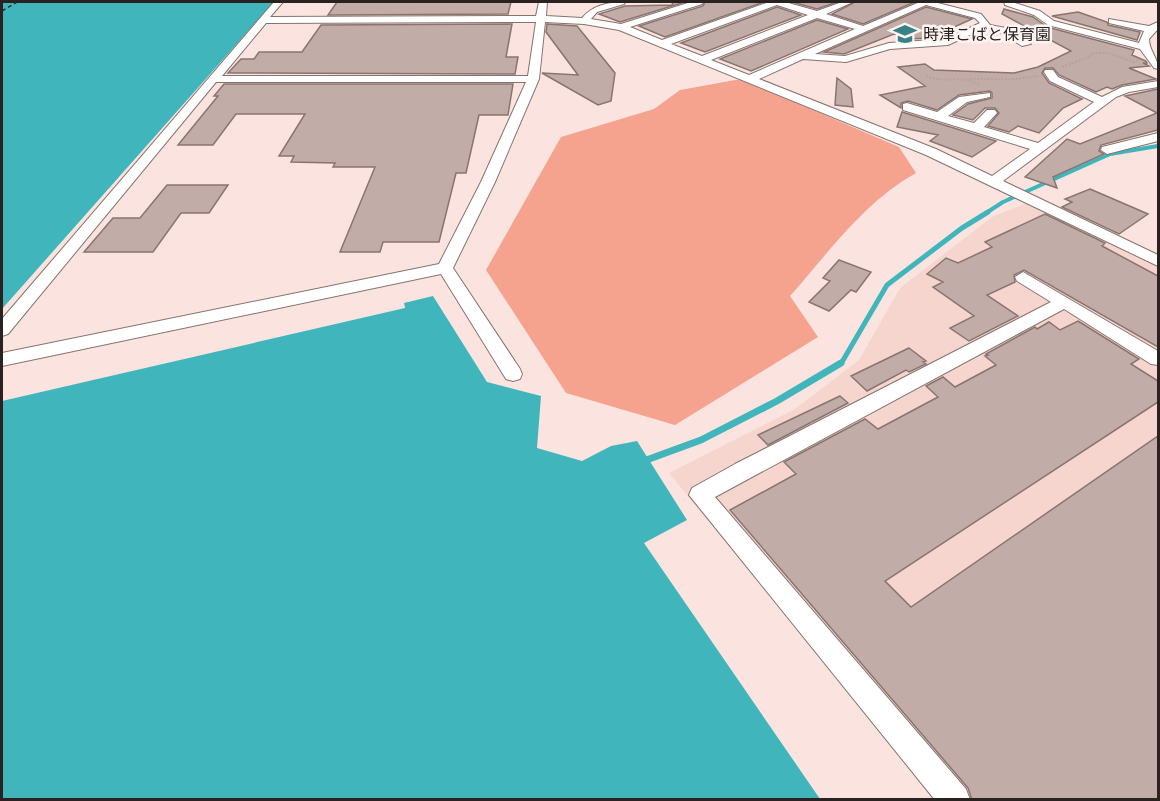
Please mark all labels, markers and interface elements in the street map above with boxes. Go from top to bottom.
school or university icon: 時津こばと保育園 [892,21,918,47]
place label: 時津こばと保育園 [923,23,1051,45]

